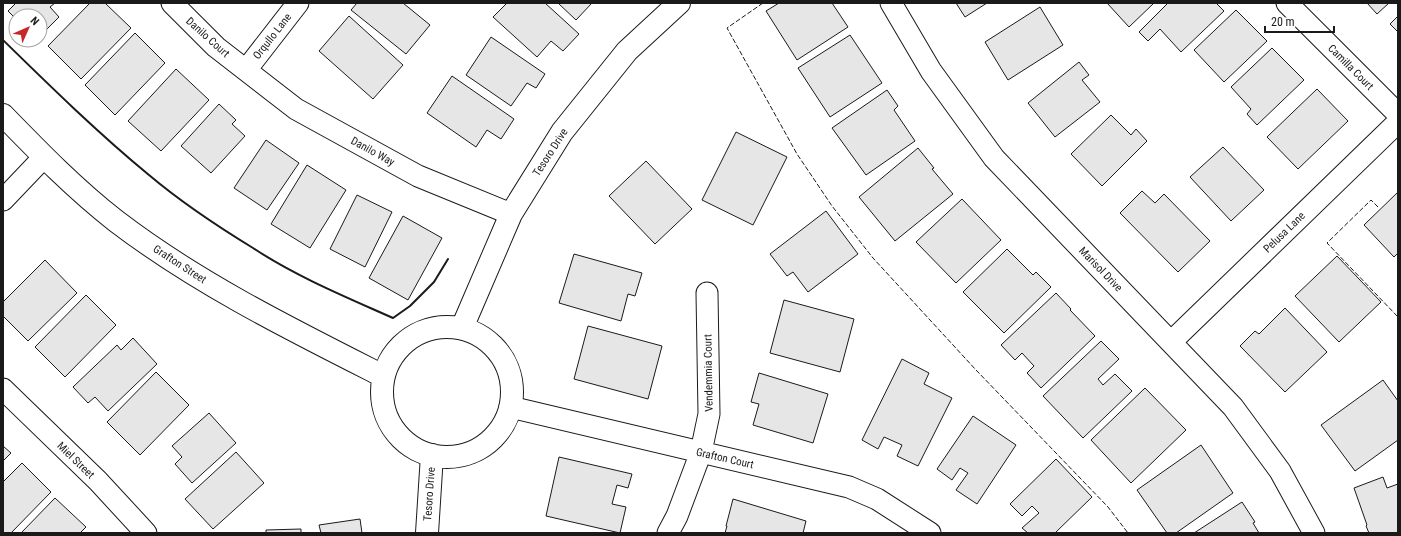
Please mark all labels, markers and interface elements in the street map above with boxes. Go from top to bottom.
north arrow [8,8,48,48]
scale bar [1265,8,1334,34]
street label: Orqullo Lane [250,11,294,62]
text: N [28,14,42,28]
street label: Danilo Court [183,15,232,60]
text: 20 m [1271,15,1295,29]
street label: Camilla Court [1325,42,1376,93]
street label: Tesoro Drive [530,126,571,179]
street label: Danilo Way [349,134,397,169]
street label: Pelusa Lane [1261,209,1308,255]
street label: Grafton Street [151,242,209,286]
street label: Marisol Drive [1076,244,1125,294]
street label: Vendemmia Court [701,334,716,412]
street label: Miel Street [54,439,97,481]
street label: Grafton Court [695,446,755,471]
street label: Tesoro Drive [421,467,438,521]

